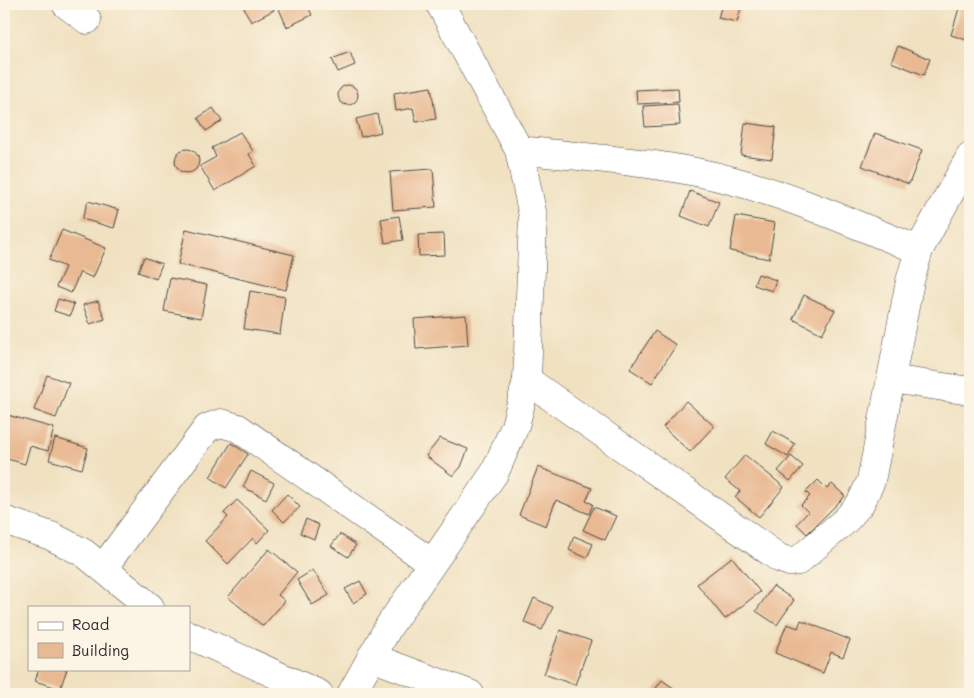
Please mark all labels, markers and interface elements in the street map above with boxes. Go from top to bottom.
legend [28,606,190,670]
text: Road [72,614,109,634]
text: Building [72,640,129,660]

